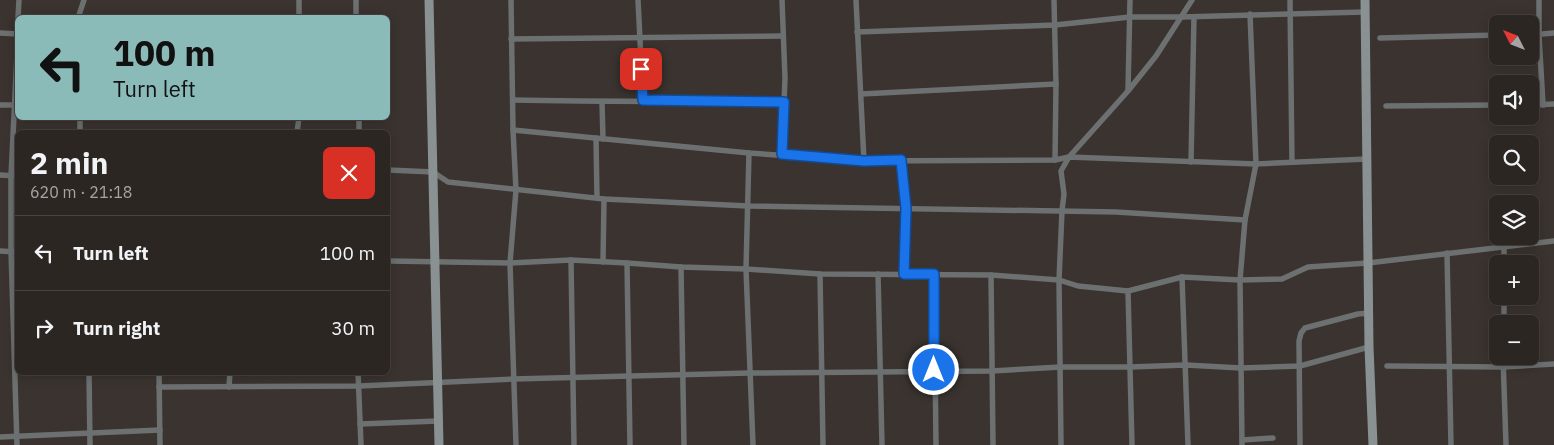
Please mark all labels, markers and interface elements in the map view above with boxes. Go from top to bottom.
north arrow [1489,15,1539,65]
map controls [1489,15,1539,365]
text: 100 m [113,30,216,76]
icon: left [30,35,95,100]
pin [620,48,662,90]
icon: arrive [627,55,655,83]
text: Turn left [113,74,196,103]
button: sound [1489,75,1539,125]
button: search [1489,135,1539,185]
text: 2 min [30,143,108,182]
button: close [323,147,375,199]
text: 620 m · 21:18 [30,182,132,202]
button: layers [1489,195,1539,245]
icon: left [30,239,58,267]
text: Turn left [73,241,149,265]
text: 100 m [320,241,375,265]
button: + [1489,255,1539,305]
icon: right [30,314,58,342]
button: − [1489,315,1539,365]
text: Turn right [73,316,160,340]
text: 30 m [331,316,375,340]
position arrow [907,343,959,395]

